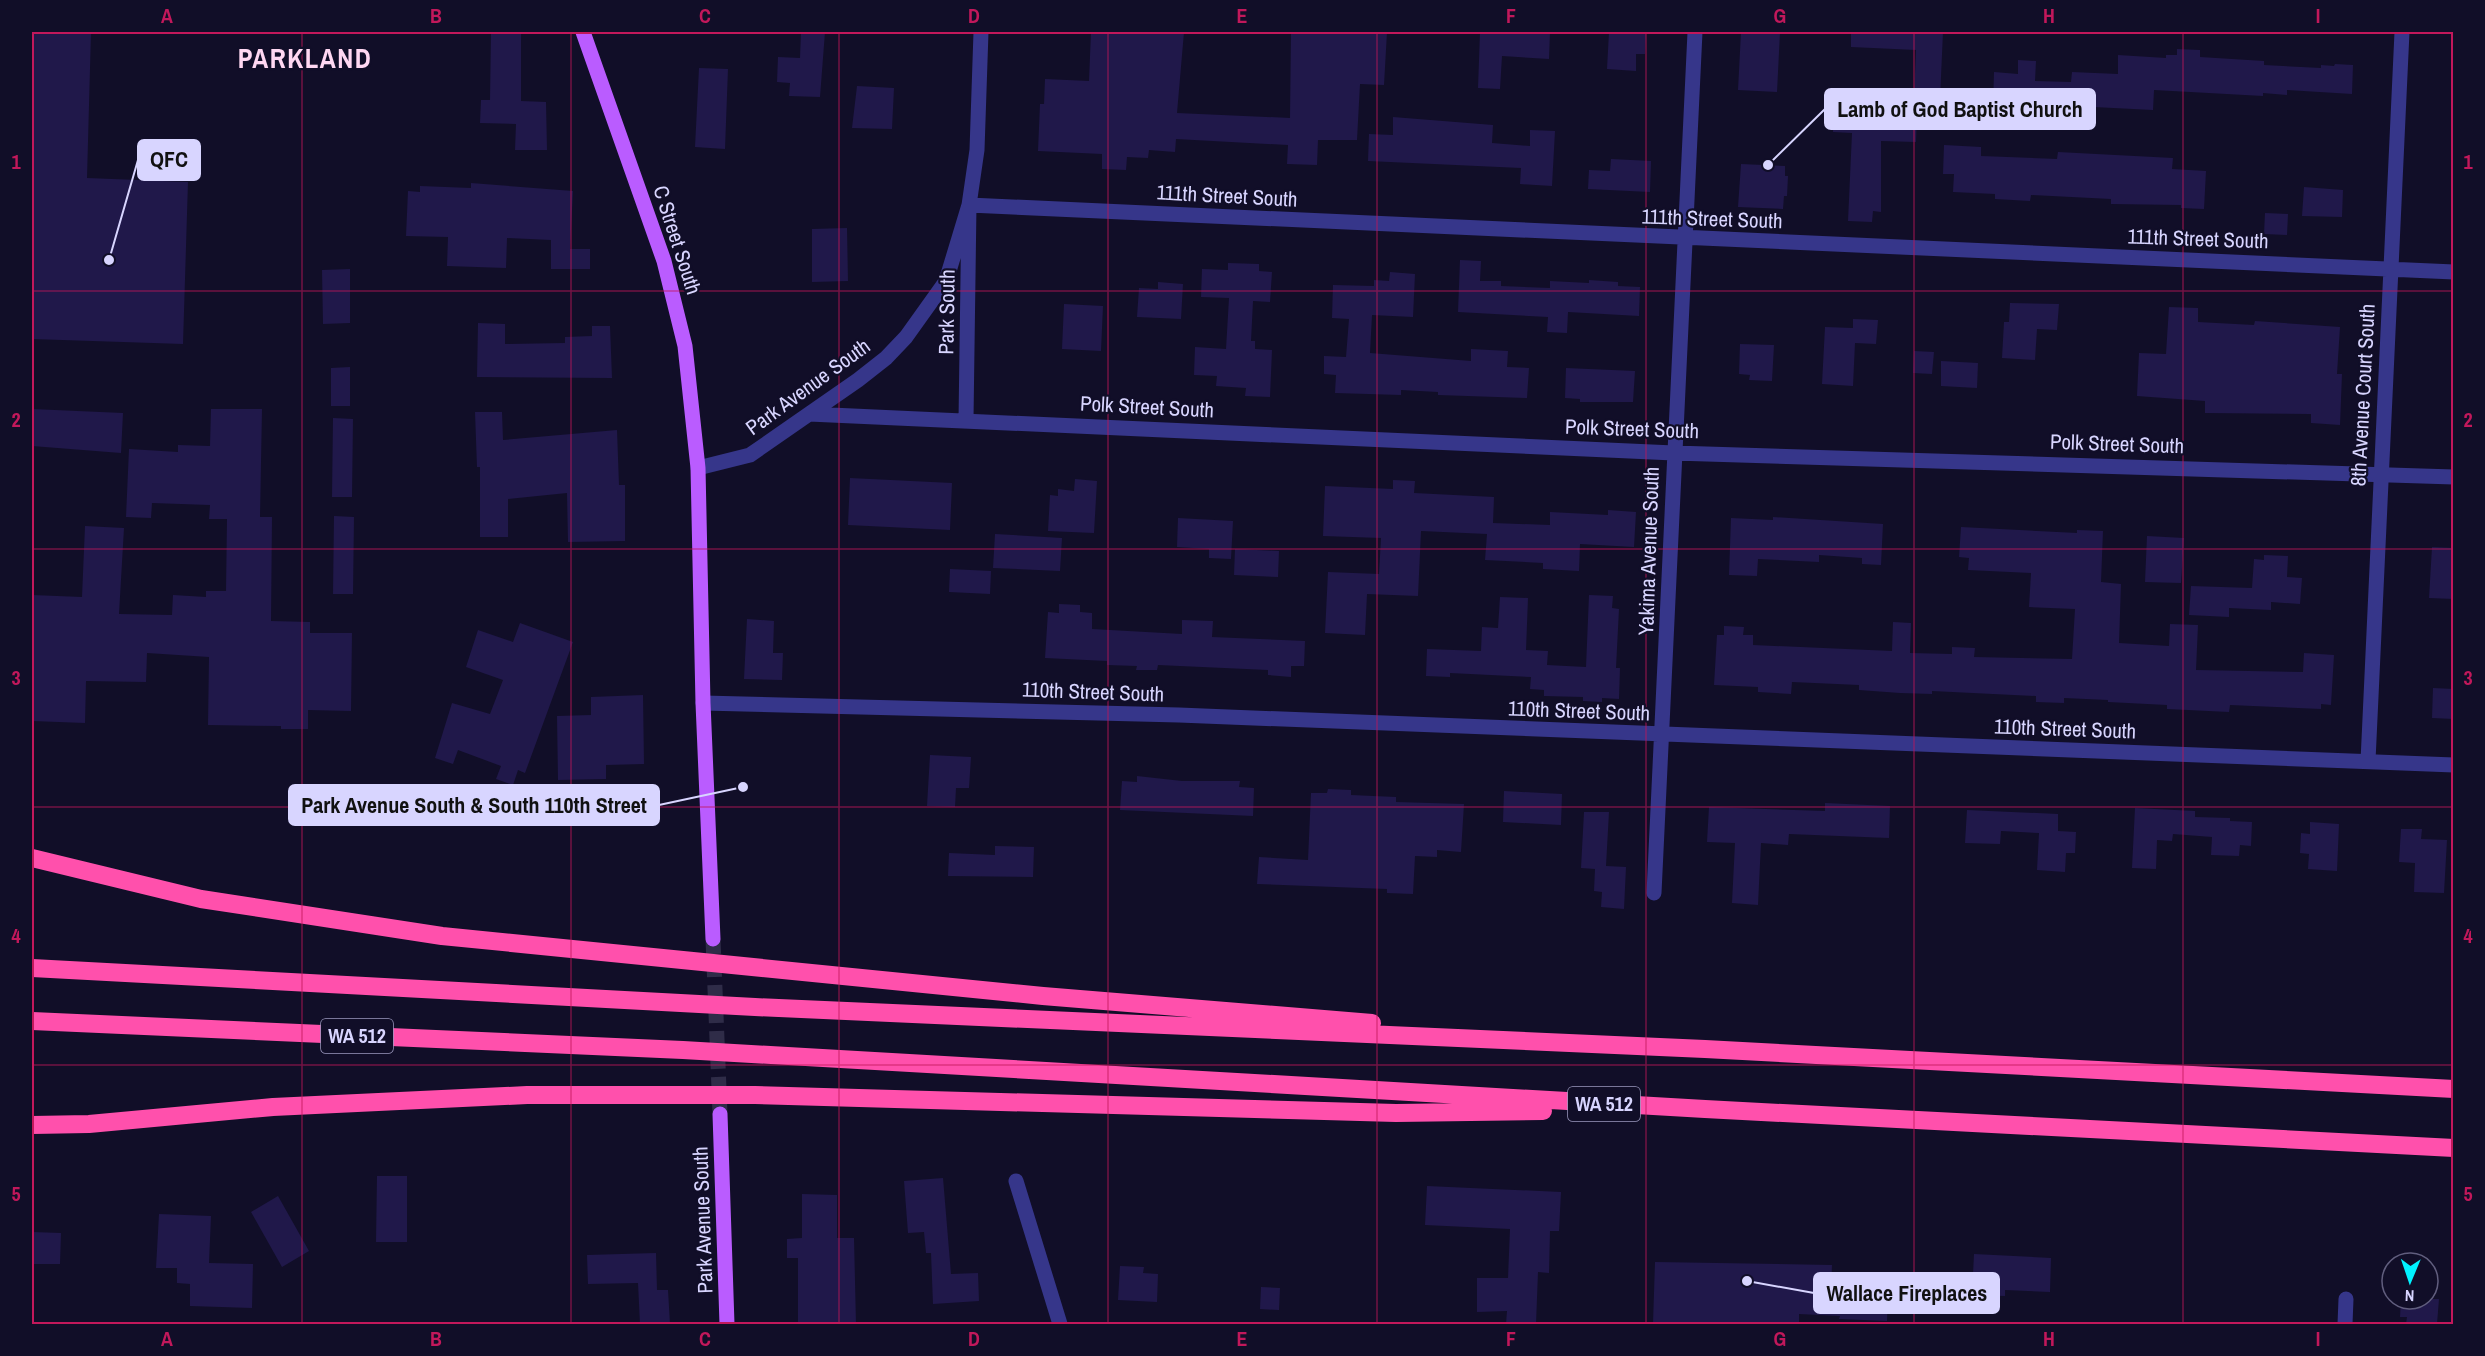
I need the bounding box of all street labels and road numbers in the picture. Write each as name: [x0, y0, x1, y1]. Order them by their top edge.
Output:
street label: 111th Street South: [1156, 177, 1298, 214]
street label: C Street South: [646, 182, 709, 298]
street label: 111th Street South: [1641, 202, 1783, 235]
street label: 111th Street South: [2127, 222, 2269, 255]
street label: Park South: [931, 269, 962, 355]
street label: 8th Avenue Court South: [2343, 303, 2382, 487]
street label: Park Avenue South: [740, 332, 876, 442]
street label: Polk Street South: [1079, 389, 1215, 424]
street label: Polk Street South: [1565, 412, 1699, 445]
street label: Polk Street South: [2050, 427, 2184, 460]
street label: Yakima Avenue South: [1631, 466, 1666, 636]
street label: 110th Street South: [1021, 675, 1165, 708]
street label: 110th Street South: [1507, 694, 1651, 727]
street label: 110th Street South: [1993, 712, 2137, 745]
road number: WA 512: [321, 1019, 393, 1053]
road number: WA 512: [1568, 1087, 1640, 1121]
street label: Park Avenue South: [685, 1146, 720, 1294]

